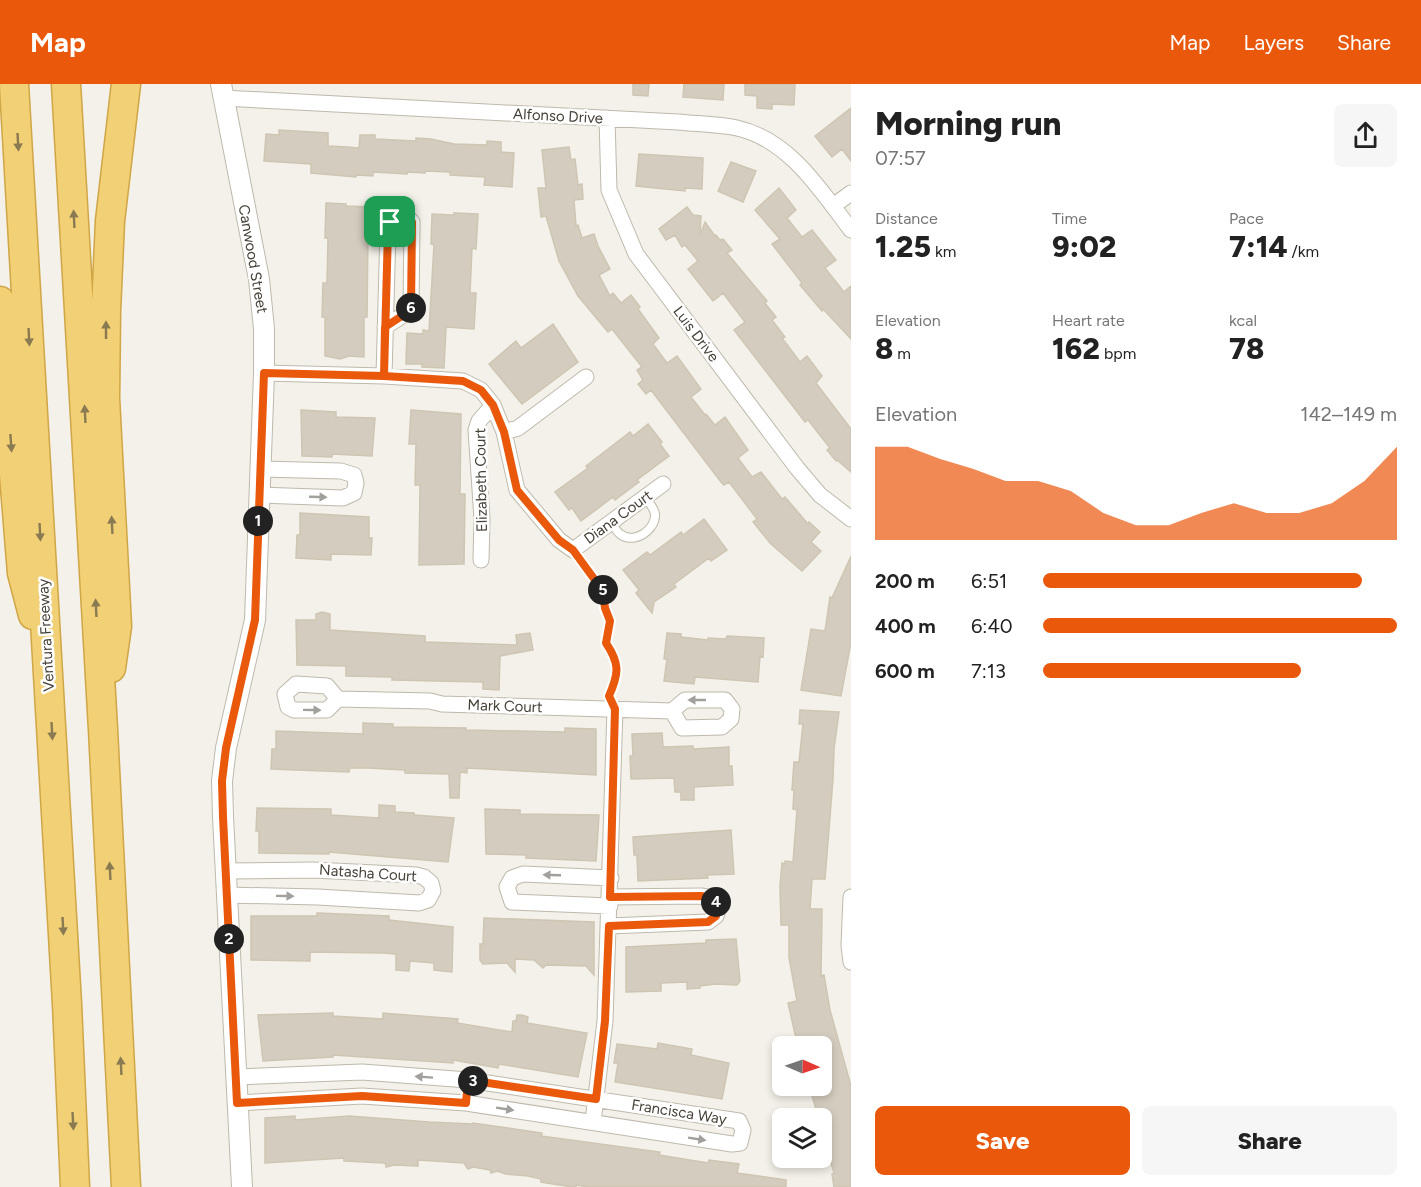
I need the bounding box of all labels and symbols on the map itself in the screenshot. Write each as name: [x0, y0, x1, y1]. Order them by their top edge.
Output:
street label: Alfonso Drive: [513, 105, 603, 127]
one-way arrow: [13, 133, 22, 152]
pin: [364, 196, 415, 247]
street label: Canwood Street: [235, 203, 271, 315]
one-way arrow: [69, 209, 78, 228]
pin: 6: [396, 293, 426, 323]
street label: Luis Drive: [669, 303, 723, 365]
one-way arrow: [101, 321, 111, 340]
one-way arrow: [24, 328, 34, 347]
one-way arrow: [80, 404, 89, 423]
street label: Elizabeth Court: [471, 428, 491, 532]
one-way arrow: [7, 434, 16, 453]
street label: Diana Court: [580, 486, 656, 548]
one-way arrow: [308, 492, 327, 501]
pin: 1: [243, 506, 273, 536]
one-way arrow: [107, 516, 117, 535]
one-way arrow: [36, 522, 45, 541]
pin: 5: [588, 575, 618, 605]
street label: Ventura Freeway: [34, 578, 58, 692]
one-way arrow: [91, 599, 100, 618]
one-way arrow: [687, 695, 706, 705]
street label: Mark Court: [467, 696, 543, 716]
one-way arrow: [302, 705, 321, 715]
one-way arrow: [47, 722, 56, 741]
one-way arrow: [106, 861, 115, 880]
street label: Natasha Court: [319, 861, 418, 885]
one-way arrow: [543, 871, 562, 880]
pin: 4: [701, 887, 731, 917]
one-way arrow: [275, 891, 294, 901]
one-way arrow: [58, 917, 67, 936]
pin: 2: [214, 924, 244, 954]
north arrow: [772, 1036, 832, 1096]
one-way arrow: [116, 1056, 125, 1075]
pin: 3: [458, 1066, 488, 1096]
one-way arrow: [415, 1072, 434, 1082]
street label: Francisca Way: [630, 1096, 728, 1128]
one-way arrow: [495, 1104, 514, 1113]
one-way arrow: [68, 1111, 77, 1130]
one-way arrow: [688, 1134, 707, 1143]

